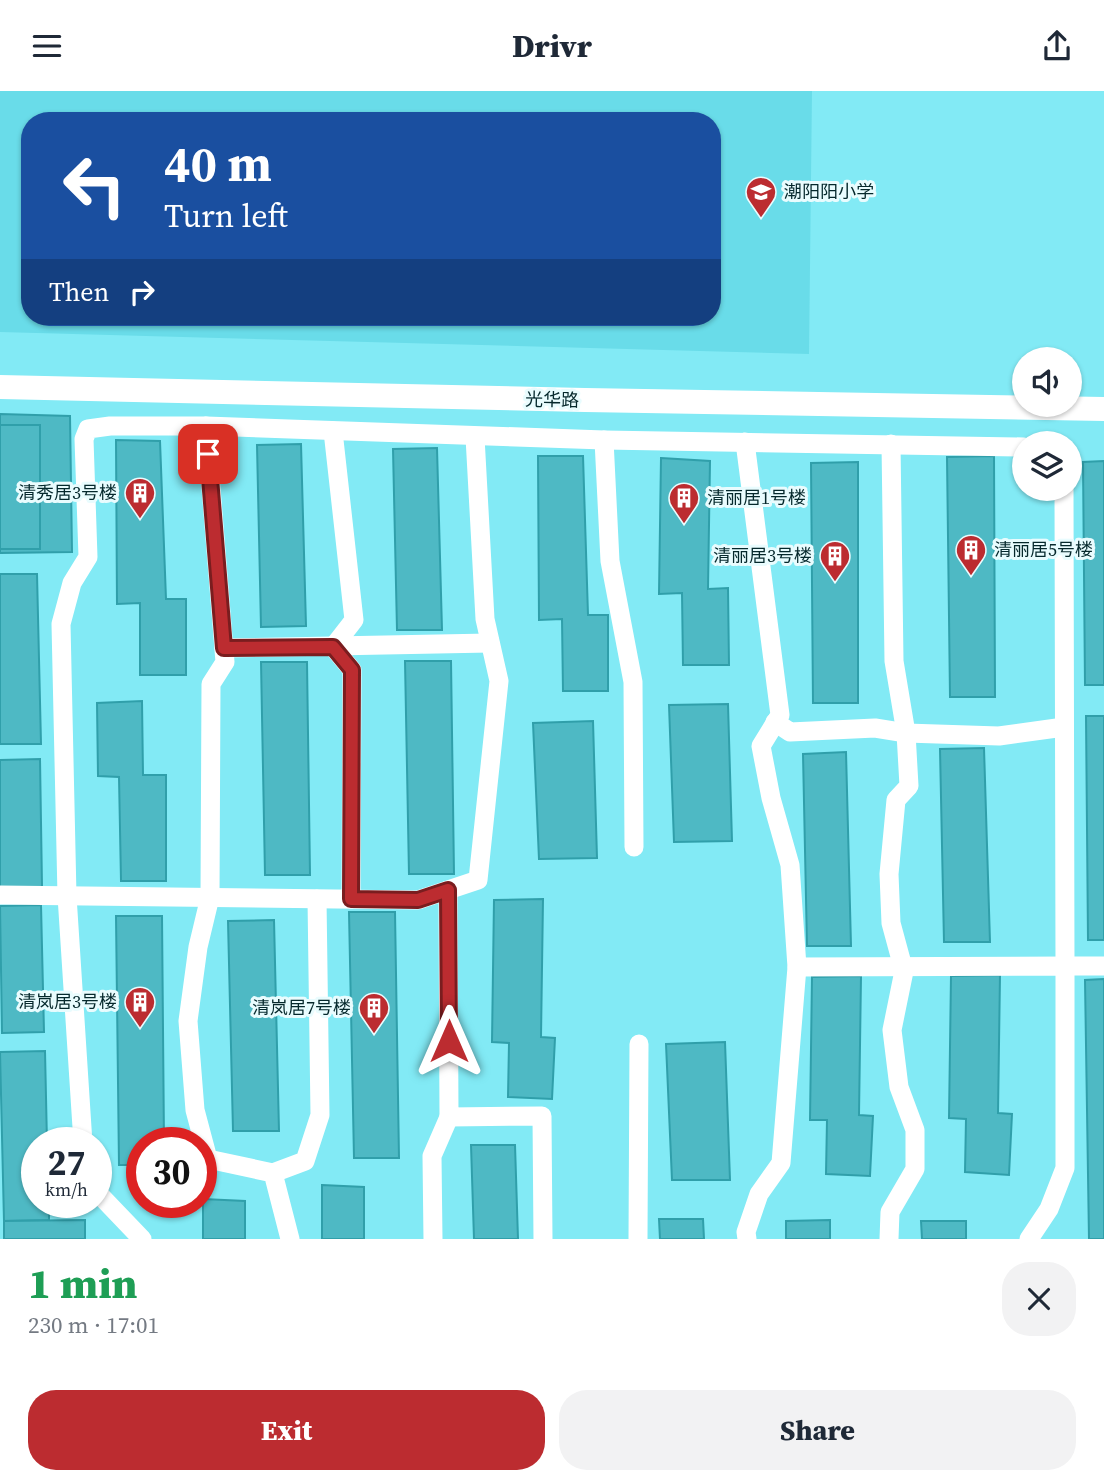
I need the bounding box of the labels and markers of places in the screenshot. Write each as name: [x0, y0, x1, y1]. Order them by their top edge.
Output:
school or university icon: 潮阳阳小学: [744, 175, 778, 219]
place label: 潮阳阳小学: [784, 179, 874, 204]
pin: [178, 424, 238, 484]
building icon: 清秀居3号楼: [123, 476, 157, 520]
place label: 清秀居3号楼: [18, 480, 117, 505]
building icon: 清丽居1号楼: [667, 481, 701, 525]
place label: 清丽居1号楼: [707, 485, 806, 510]
building icon: 清丽居5号楼: [954, 533, 988, 577]
place label: 清丽居5号楼: [994, 537, 1093, 562]
building icon: 清丽居3号楼: [818, 539, 852, 583]
place label: 清丽居3号楼: [713, 543, 812, 568]
building icon: 清岚居3号楼: [123, 985, 157, 1029]
place label: 清岚居3号楼: [18, 989, 117, 1014]
building icon: 清岚居7号楼: [357, 991, 391, 1035]
place label: 清岚居7号楼: [252, 995, 351, 1020]

